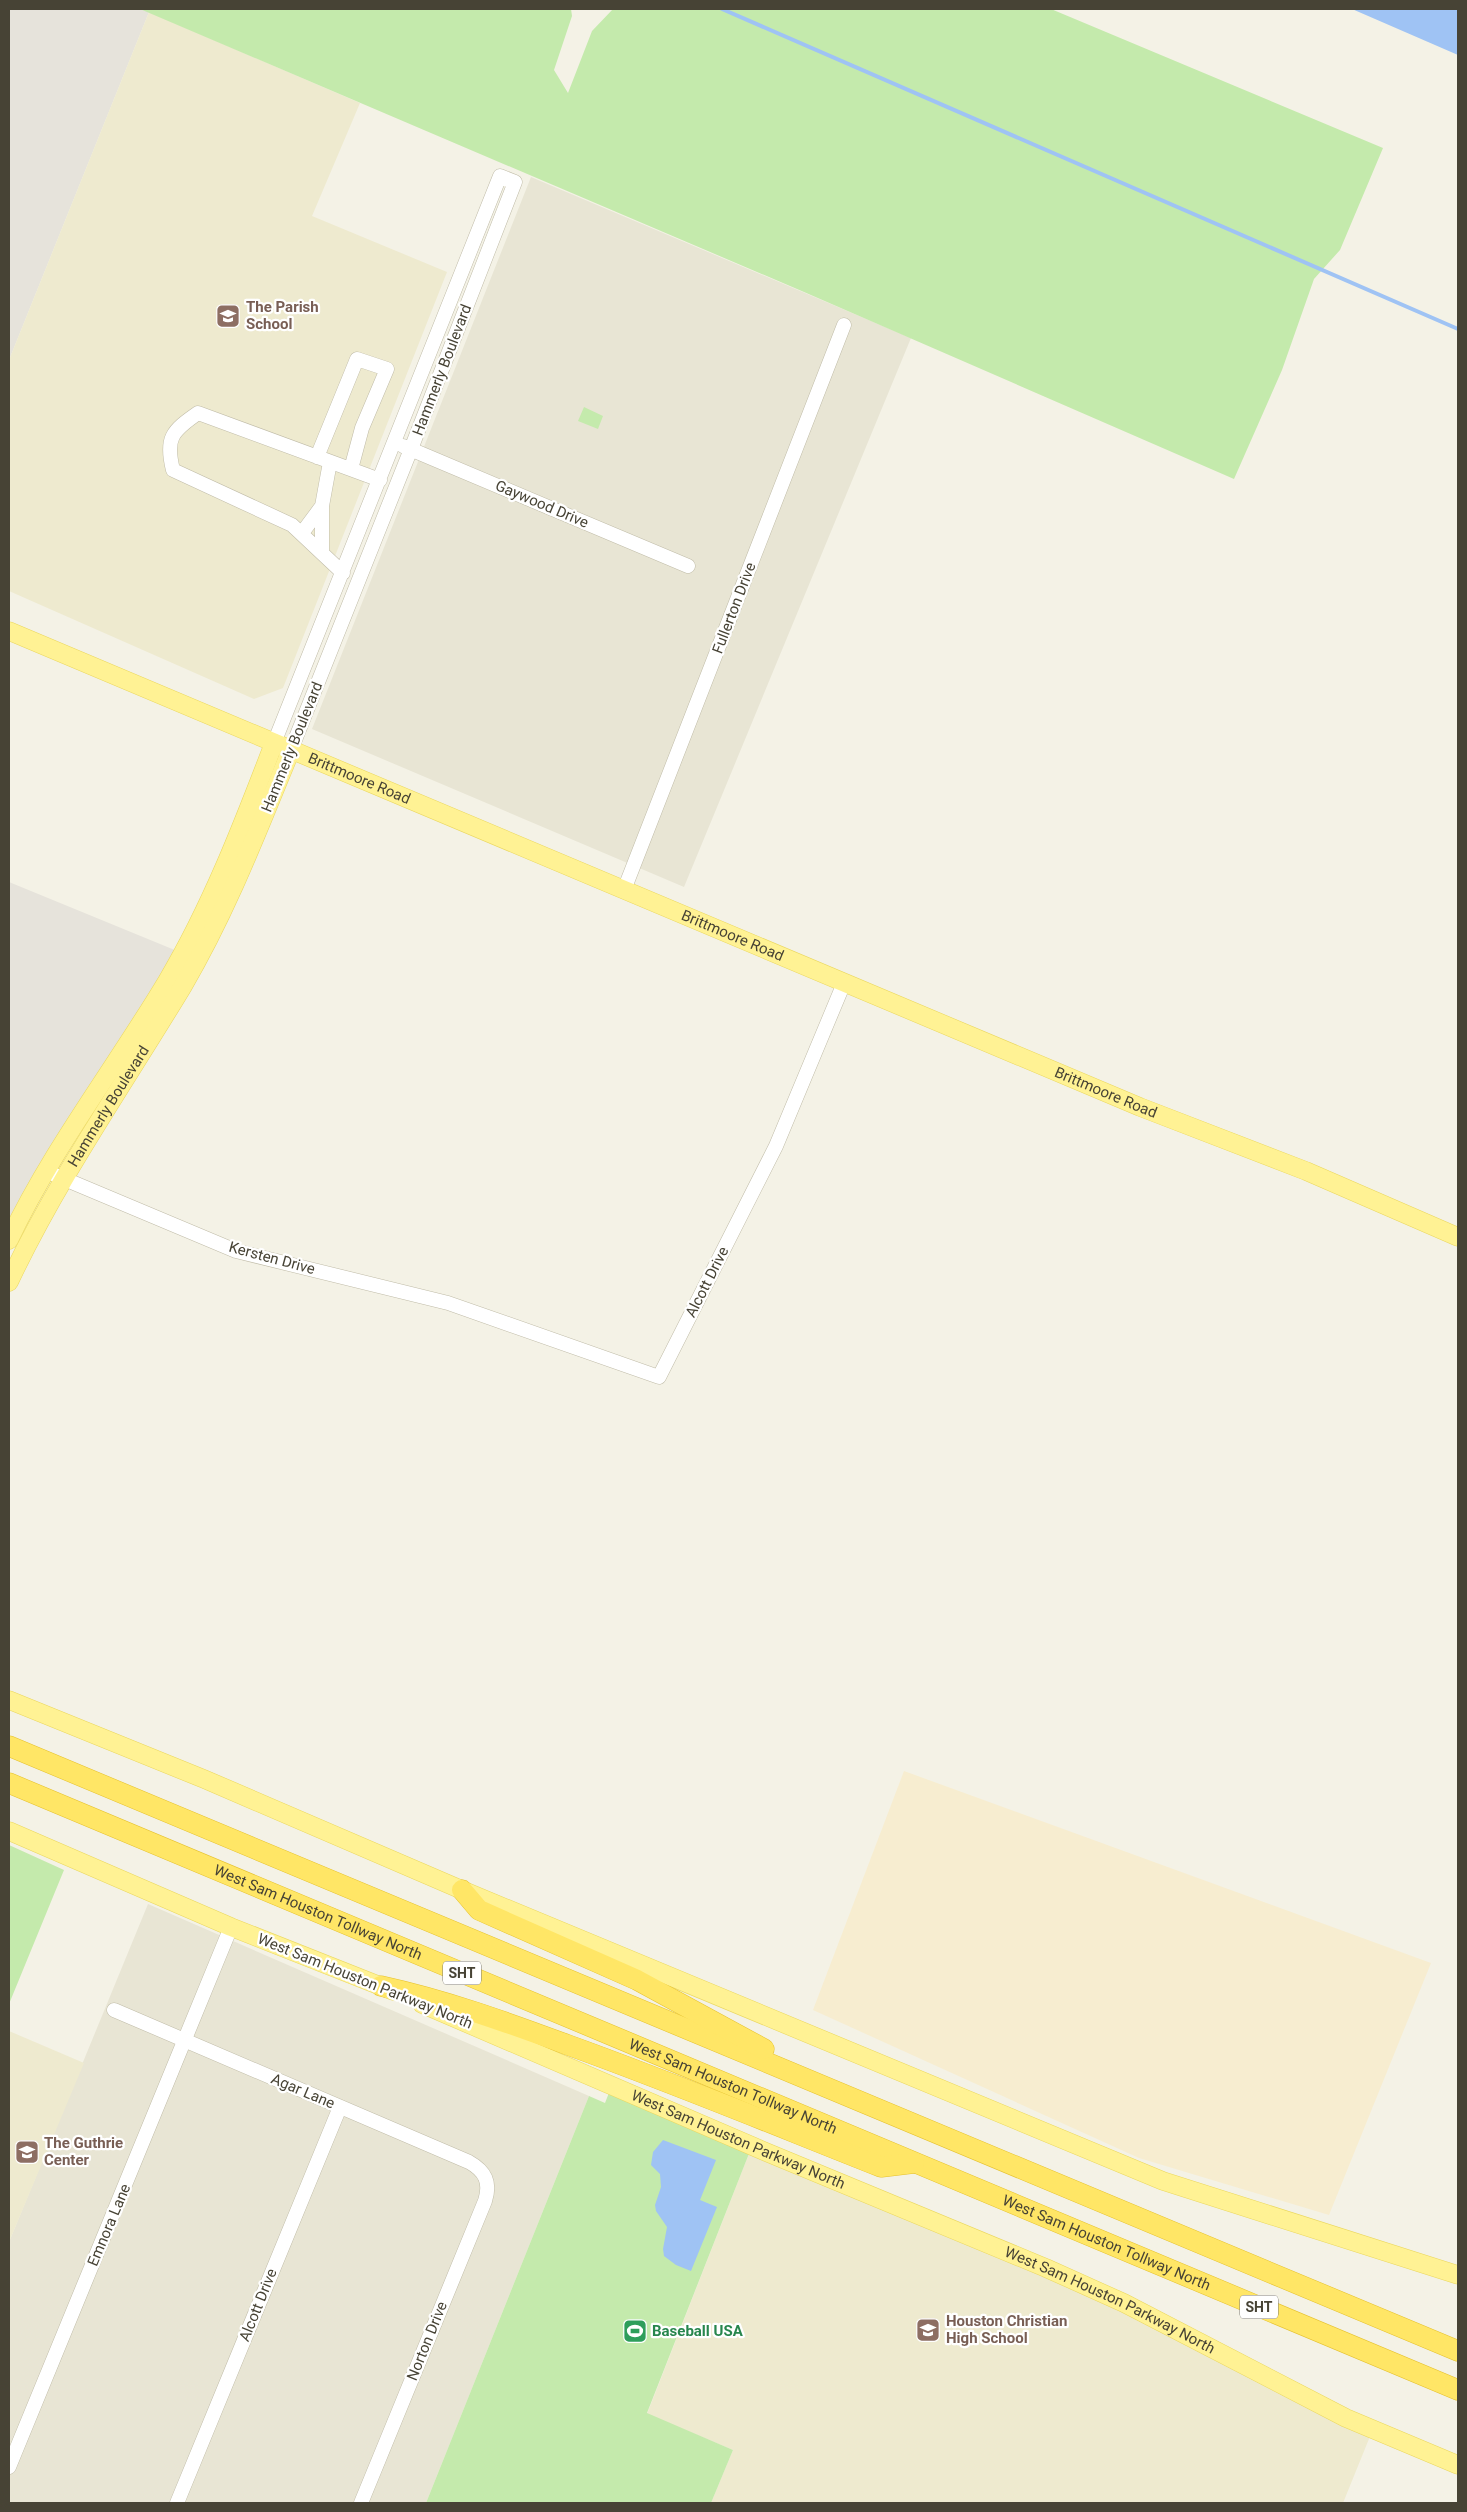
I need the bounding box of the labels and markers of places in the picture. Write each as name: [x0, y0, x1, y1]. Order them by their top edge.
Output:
place label: The Parish School: [246, 298, 319, 333]
school or university icon: The Parish School: [215, 303, 241, 329]
place label: The Guthrie Center: [44, 2134, 123, 2169]
school or university icon: The Guthrie Center: [14, 2139, 40, 2165]
place label: Houston Christian High School: [946, 2312, 1068, 2347]
school or university icon: Houston Christian High School: [915, 2317, 941, 2343]
sports icon: Baseball USA: [622, 2318, 648, 2344]
place label: Baseball USA: [652, 2322, 744, 2340]

